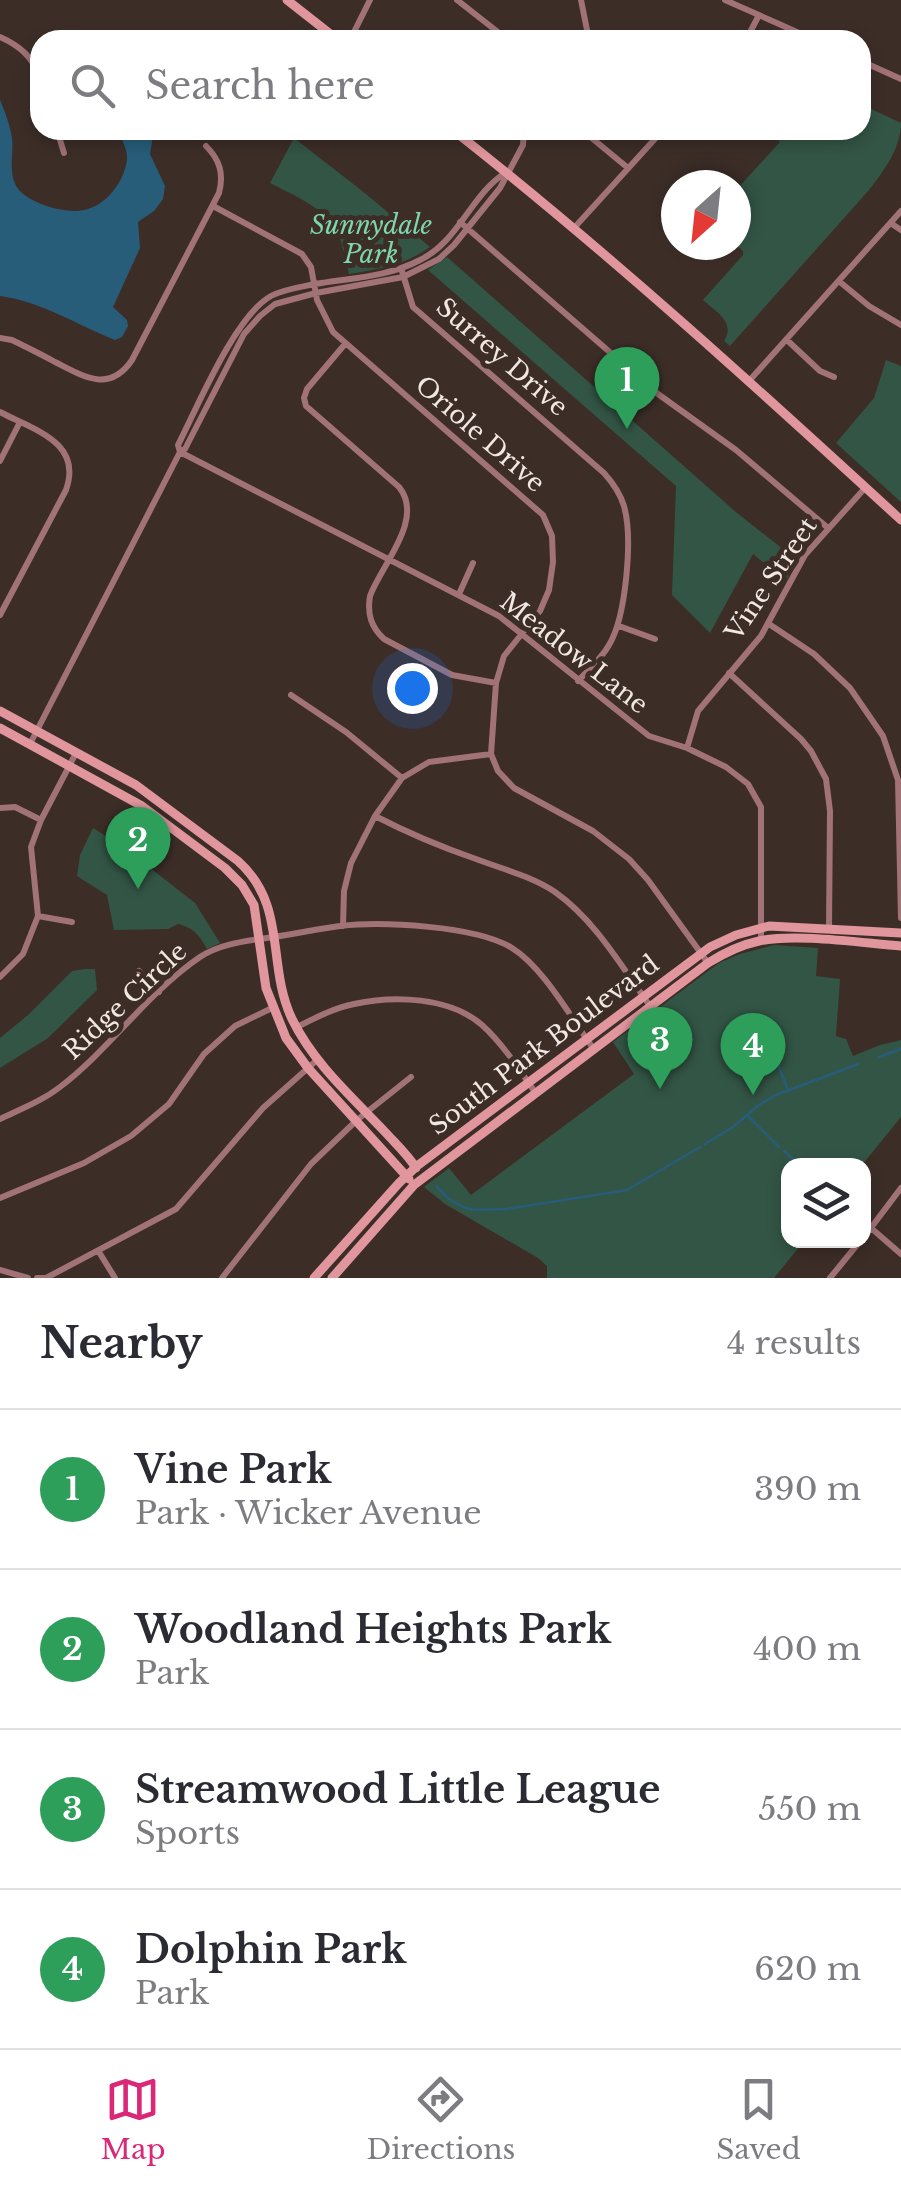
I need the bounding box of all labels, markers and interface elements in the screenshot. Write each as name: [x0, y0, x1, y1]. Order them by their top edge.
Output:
search box: [30, 30, 871, 140]
icon: search: [65, 58, 120, 113]
text: Search here: [145, 62, 375, 109]
north arrow: [661, 170, 751, 260]
park label: Sunnydale Park: [310, 210, 433, 270]
street label: Surrey Drive: [430, 291, 574, 423]
pin: 1: [594, 346, 660, 429]
street label: Oriole Drive: [409, 369, 551, 499]
street label: Vine Street: [718, 511, 824, 647]
street label: Meadow Lane: [494, 586, 654, 720]
your location: [387, 663, 438, 714]
pin: 2: [106, 806, 170, 889]
street label: Ridge Circle: [57, 936, 193, 1066]
street label: South Park Boulevard: [423, 948, 665, 1142]
pin: 3: [628, 1006, 692, 1089]
pin: 4: [720, 1012, 786, 1095]
map controls: [781, 1158, 871, 1248]
button: layers: [781, 1158, 871, 1248]
text: Nearby: [40, 1317, 203, 1369]
text: 4 results: [727, 1323, 861, 1363]
text: Vine Park: [135, 1446, 332, 1493]
text: 1: [66, 1469, 79, 1509]
text: 390 m: [754, 1469, 861, 1509]
text: Park · Wicker Avenue: [135, 1493, 482, 1533]
text: Woodland Heights Park: [135, 1606, 611, 1653]
text: 2: [62, 1629, 83, 1669]
text: 400 m: [753, 1629, 861, 1669]
text: Park: [135, 1653, 209, 1693]
text: Streamwood Little League: [135, 1766, 660, 1813]
text: 3: [62, 1789, 83, 1829]
text: 550 m: [758, 1789, 861, 1829]
text: Sports: [135, 1813, 240, 1853]
text: Dolphin Park: [135, 1926, 406, 1973]
text: 4: [62, 1949, 83, 1989]
text: 620 m: [754, 1949, 861, 1989]
text: Park: [135, 1973, 209, 2013]
tab: Map: [100, 2072, 165, 2167]
tab: Directions: [366, 2072, 515, 2167]
tab: Saved: [716, 2072, 801, 2167]

